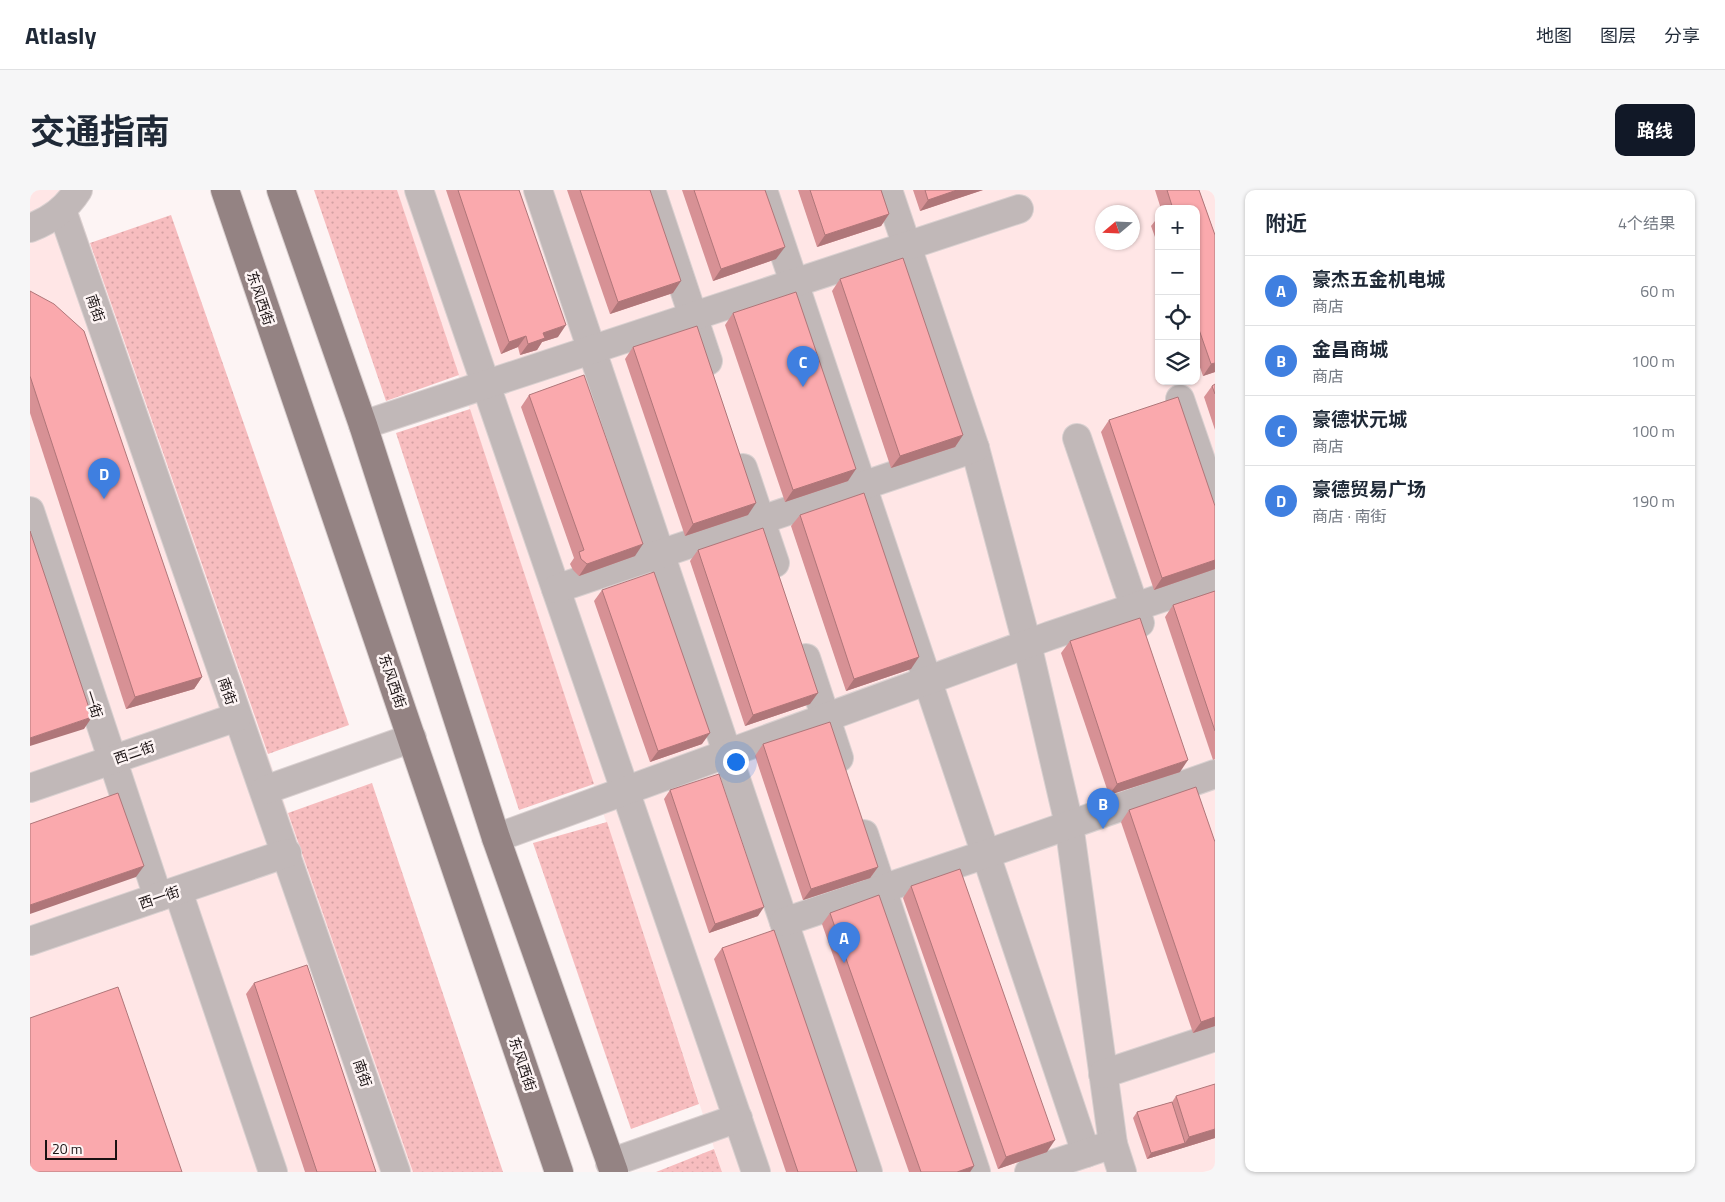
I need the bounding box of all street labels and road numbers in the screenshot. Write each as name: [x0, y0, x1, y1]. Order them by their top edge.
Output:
street label: 东风西街: [242, 268, 280, 328]
street label: 南街: [82, 291, 110, 325]
street label: 东风西街: [374, 651, 412, 711]
street label: 南街: [214, 674, 242, 708]
street label: 一街: [80, 687, 108, 721]
street label: 西二街: [111, 735, 157, 769]
street label: 西一街: [136, 880, 182, 914]
street label: 东风西街: [504, 1034, 542, 1094]
street label: 南街: [349, 1056, 377, 1090]

